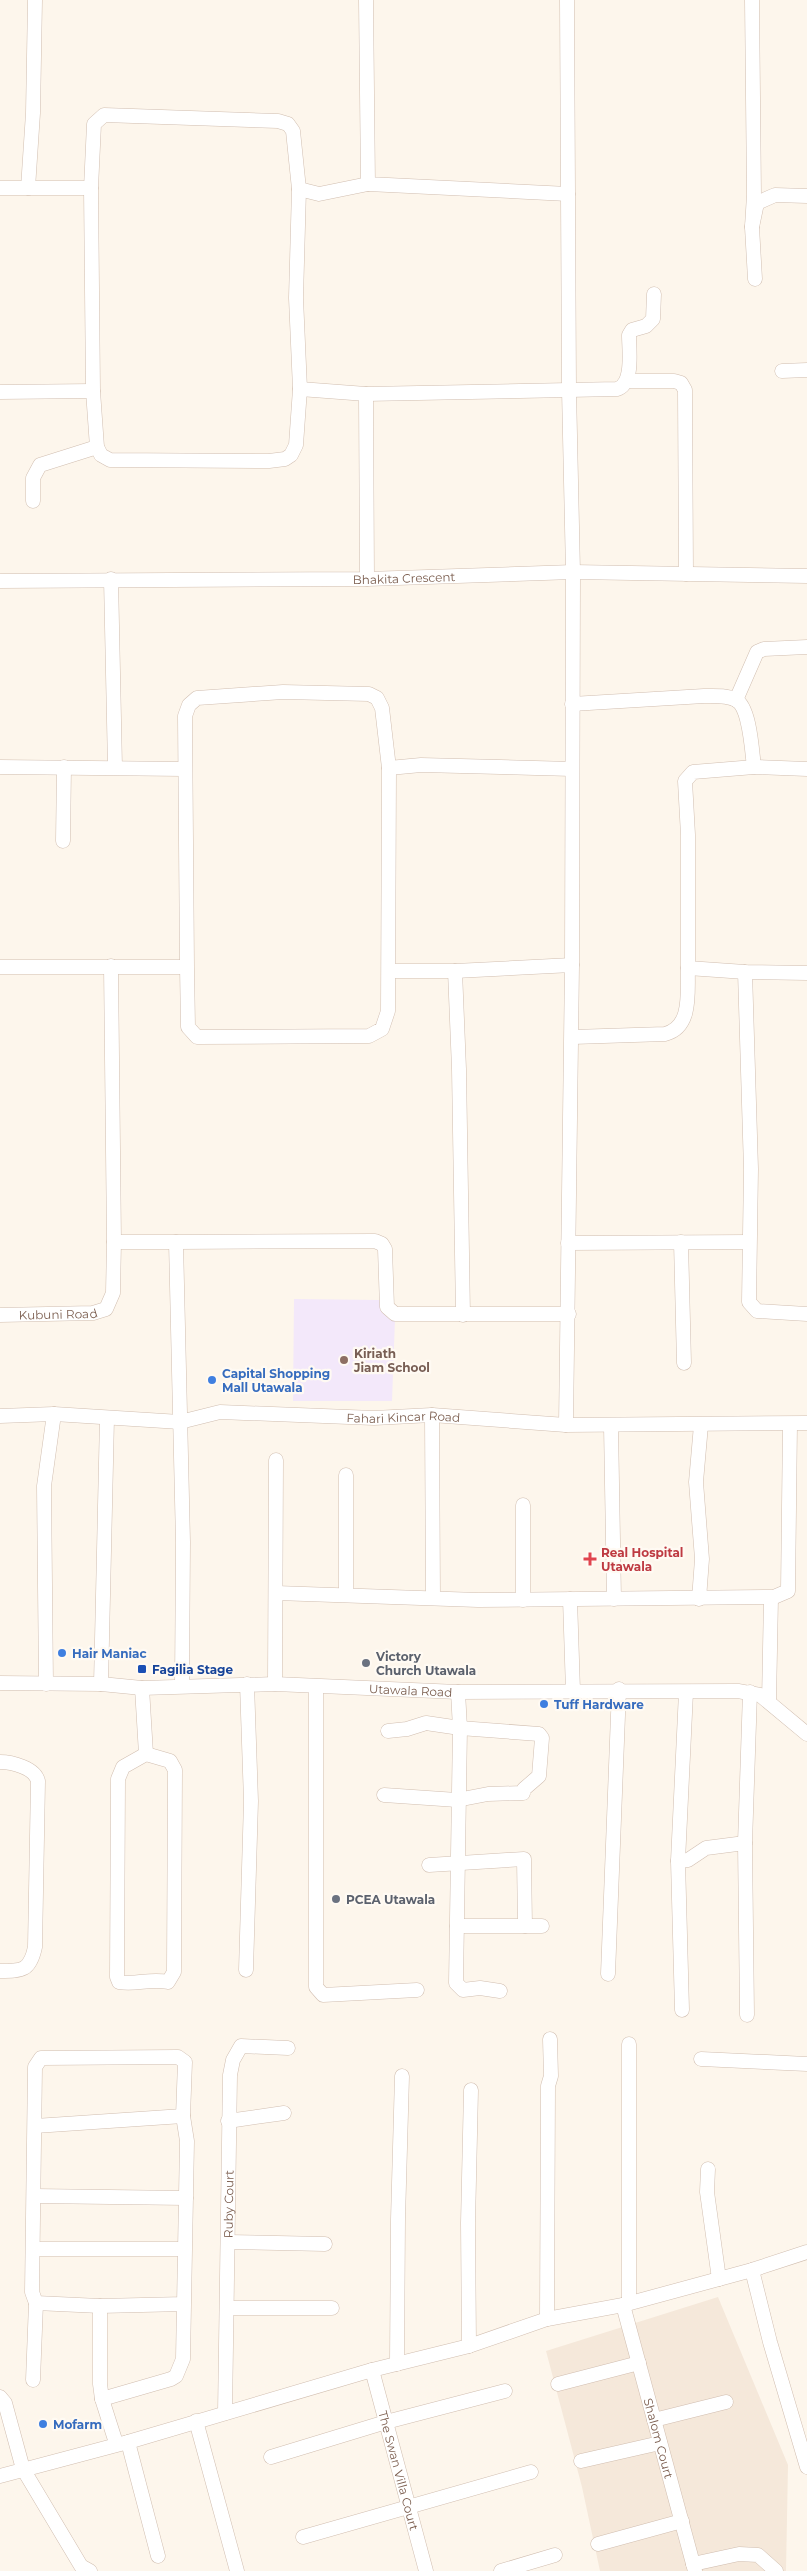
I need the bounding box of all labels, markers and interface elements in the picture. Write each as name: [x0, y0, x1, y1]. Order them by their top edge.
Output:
street label: Bhakita Crescent: [353, 569, 456, 587]
street label: Kubuni Road: [19, 1305, 99, 1322]
place label: Kiriath Jiam School: [353, 1346, 430, 1375]
marker: Kiriath Jiam School: [338, 1354, 350, 1366]
place label: Capital Shopping Mall Utawala: [222, 1366, 330, 1395]
marker: Capital Shopping Mall Utawala: [206, 1374, 218, 1386]
street label: Fahari Kincar Road: [346, 1407, 461, 1426]
place label: Real Hospital Utawala: [601, 1545, 683, 1574]
marker: Real Hospital Utawala: [583, 1552, 597, 1566]
place label: Hair Maniac: [72, 1646, 147, 1661]
marker: Hair Maniac: [56, 1647, 68, 1659]
place label: Victory Church Utawala: [375, 1649, 476, 1678]
marker: Victory Church Utawala: [360, 1657, 372, 1669]
place label: Fagilia Stage: [152, 1662, 233, 1677]
marker: Fagilia Stage: [136, 1663, 148, 1675]
street label: Utawala Road: [369, 1681, 453, 1699]
place label: Tuff Hardware: [554, 1697, 644, 1712]
marker: Tuff Hardware: [538, 1698, 550, 1710]
place label: PCEA Utawala: [346, 1892, 435, 1907]
marker: PCEA Utawala: [330, 1893, 342, 1905]
street label: Ruby Court: [220, 2170, 236, 2238]
street label: Shalom Court: [641, 2396, 677, 2480]
street label: The Swan Villa Court: [376, 2409, 422, 2532]
place label: Mofarm: [53, 2417, 102, 2432]
marker: Mofarm: [37, 2418, 49, 2430]

